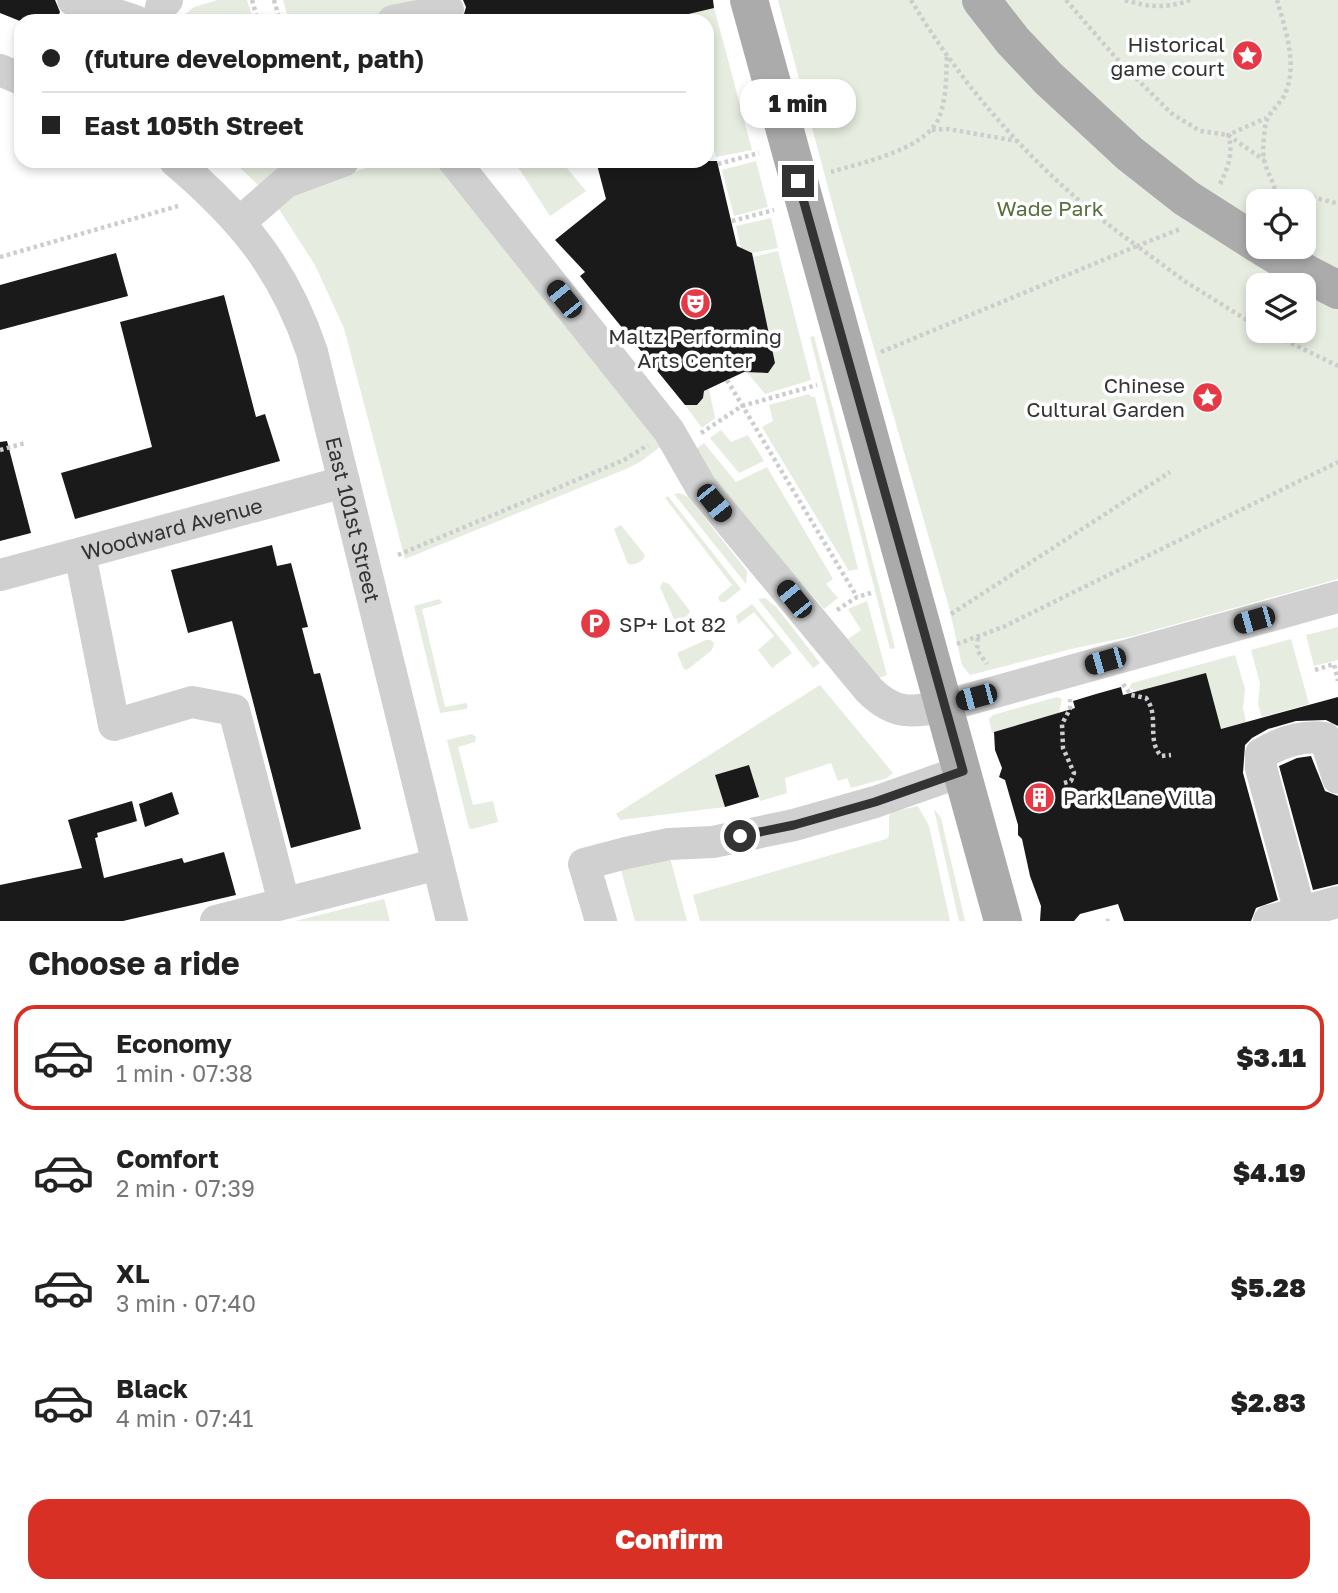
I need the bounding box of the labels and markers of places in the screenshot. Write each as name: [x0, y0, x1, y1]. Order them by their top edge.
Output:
place label: Historical game court: [1110, 31, 1225, 81]
place icon: Historical game court: [1231, 39, 1265, 73]
theatre icon: Maltz Performing Arts Center: [678, 287, 712, 321]
place label: Maltz Performing Arts Center: [608, 323, 782, 373]
place label: Chinese Cultural Garden: [1026, 372, 1185, 422]
place icon: Chinese Cultural Garden: [1191, 380, 1225, 414]
parking icon: SP+ Lot 82: [579, 607, 613, 641]
place label: SP+ Lot 82: [619, 611, 726, 637]
building icon: Park Lane Villa: [1023, 780, 1057, 814]
place label: Park Lane Villa: [1063, 784, 1213, 810]

